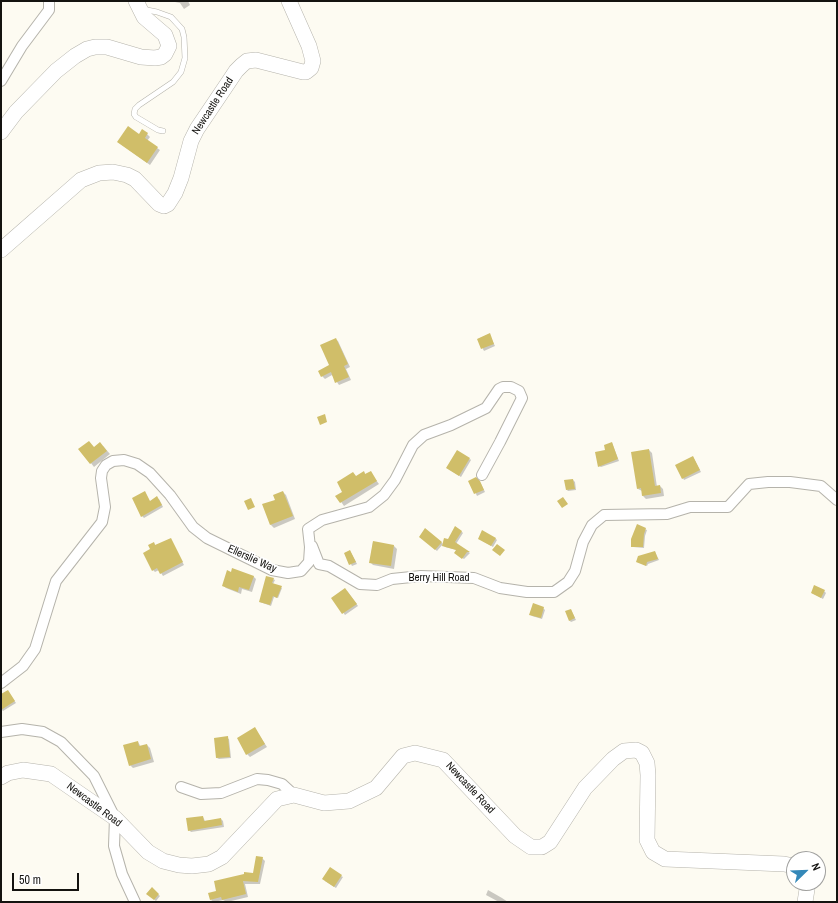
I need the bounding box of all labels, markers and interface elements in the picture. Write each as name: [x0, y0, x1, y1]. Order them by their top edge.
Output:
street label: Newcastle Road: [190, 75, 236, 137]
street label: Ellerslie Way: [225, 542, 279, 576]
street label: Berry Hill Road: [408, 571, 470, 585]
street label: Newcastle Road: [443, 759, 497, 817]
street label: Newcastle Road: [64, 780, 124, 830]
north arrow: [786, 851, 826, 891]
text: N: [808, 861, 824, 872]
scale bar: [14, 865, 81, 891]
text: 50 m: [19, 872, 41, 888]

